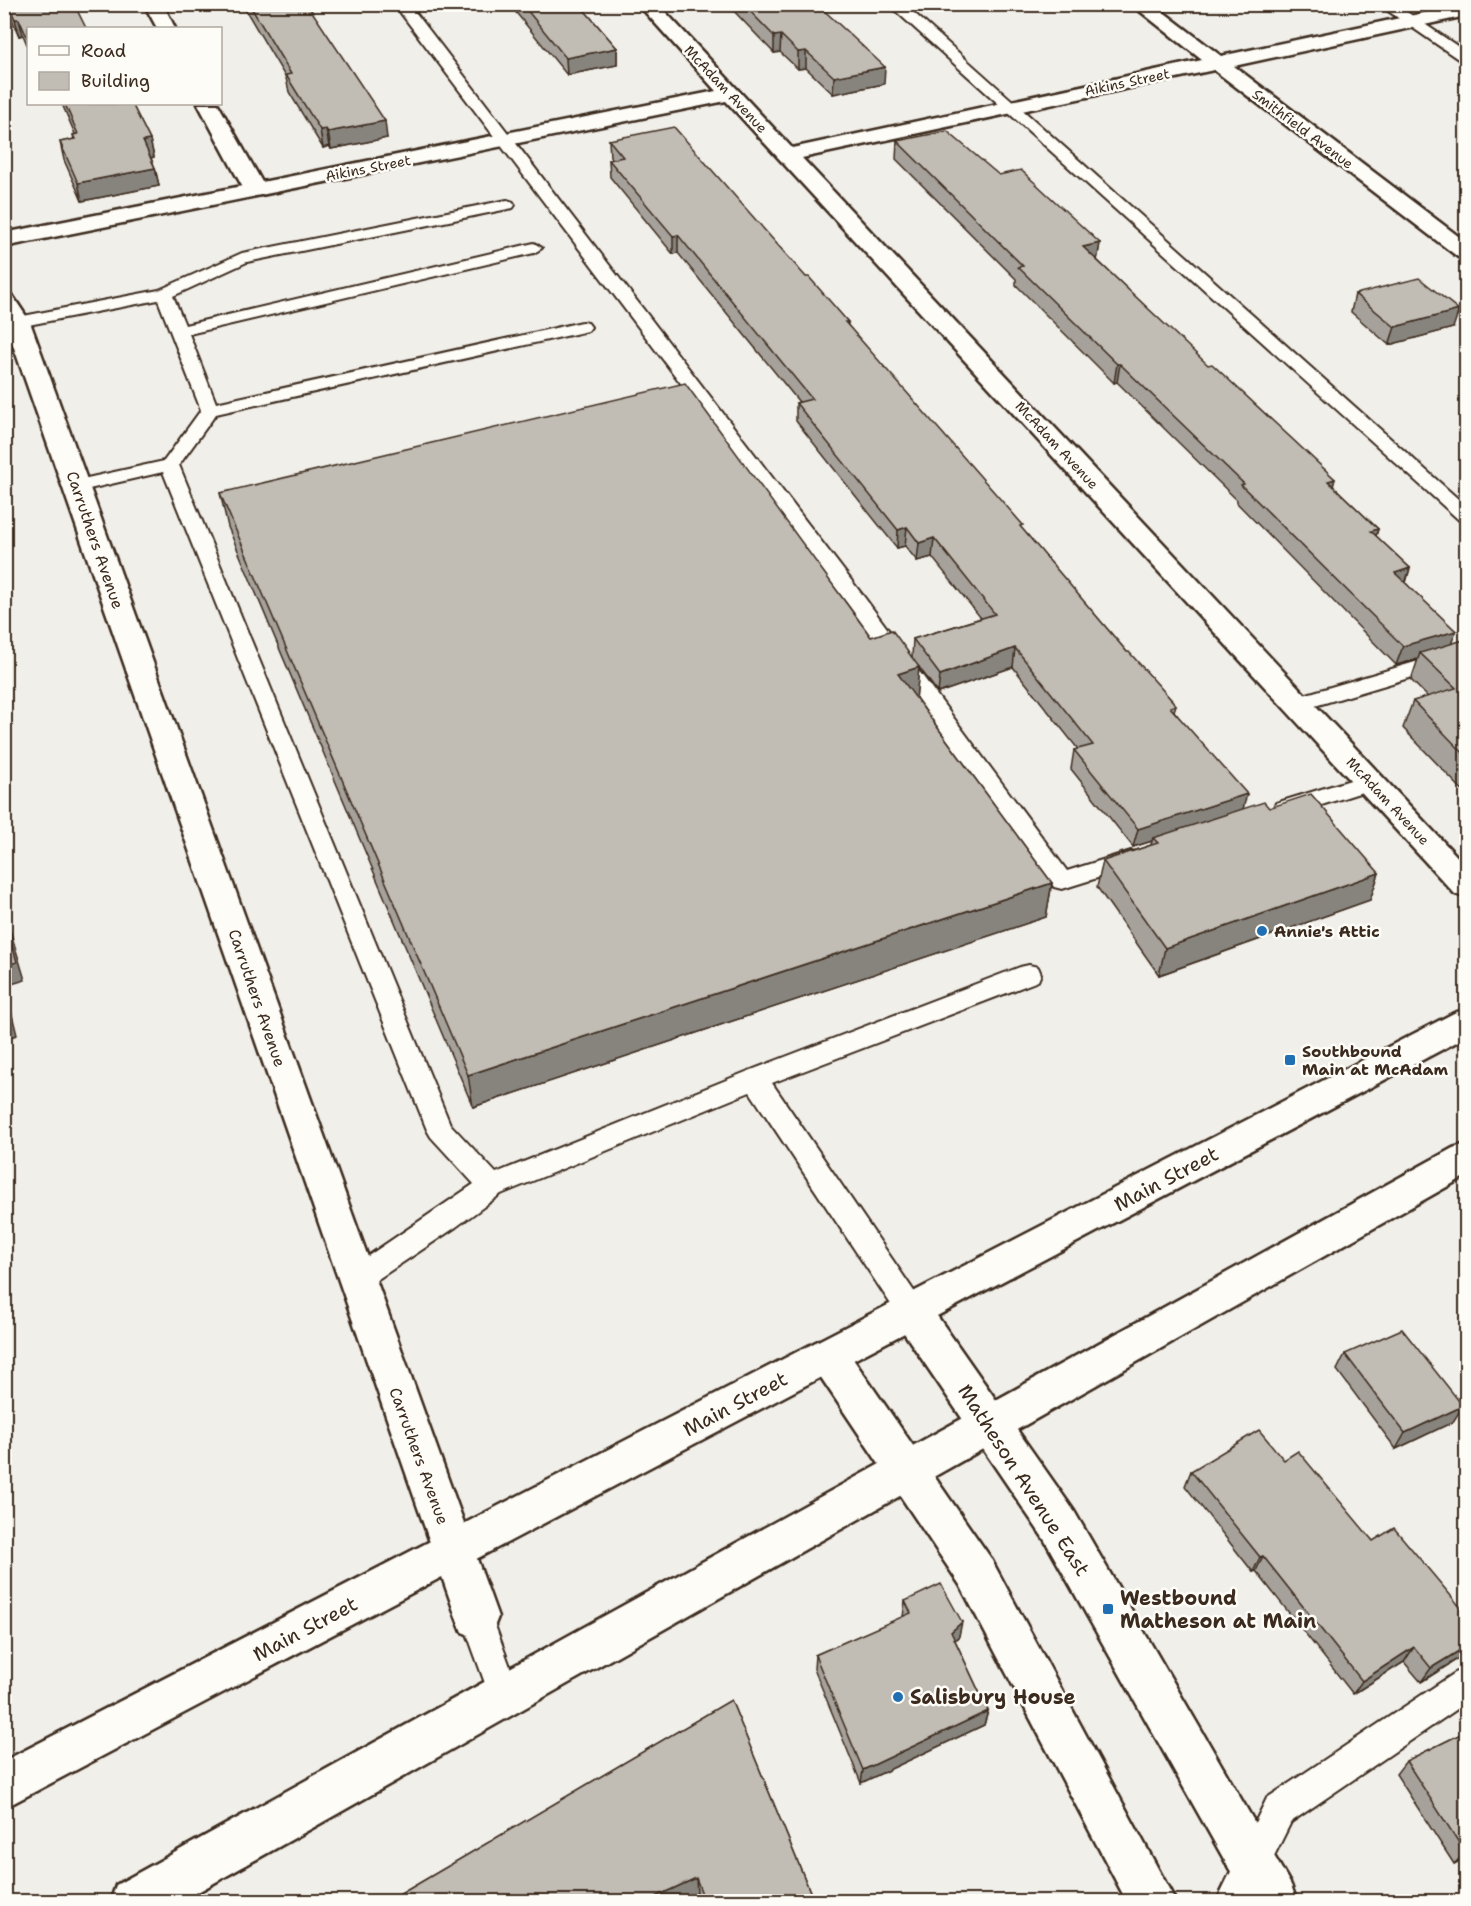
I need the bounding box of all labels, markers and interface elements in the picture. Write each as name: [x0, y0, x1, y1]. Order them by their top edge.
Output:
legend: [27, 27, 222, 105]
text: Road: [81, 39, 126, 63]
street label: McAdam Avenue: [681, 41, 772, 137]
street label: Aikins Street: [1083, 64, 1171, 100]
text: Building: [81, 69, 150, 93]
street label: Smithfield Avenue: [1249, 85, 1357, 173]
street label: Aikins Street: [324, 151, 412, 185]
street label: McAdam Avenue: [1012, 397, 1103, 493]
street label: Carruthers Avenue: [62, 468, 128, 612]
street label: McAdam Avenue: [1343, 753, 1434, 849]
place label: Annie's Attic: [1274, 921, 1380, 942]
marker: Annie's Attic: [1255, 924, 1269, 938]
street label: Carruthers Avenue: [224, 926, 290, 1070]
place label: Southbound Main at McAdam: [1302, 1041, 1449, 1080]
marker: Southbound Main at McAdam: [1283, 1053, 1297, 1067]
street label: Main Street: [1109, 1141, 1223, 1217]
street label: Main Street: [678, 1366, 792, 1442]
street label: Matheson Avenue East: [952, 1379, 1096, 1581]
street label: Carruthers Avenue: [384, 1384, 454, 1528]
place label: Westbound Matheson at Main: [1120, 1585, 1316, 1634]
street label: Main Street: [248, 1591, 362, 1667]
marker: Westbound Matheson at Main: [1101, 1602, 1115, 1616]
place label: Salisbury House: [910, 1684, 1076, 1710]
marker: Salisbury House: [891, 1690, 905, 1704]

